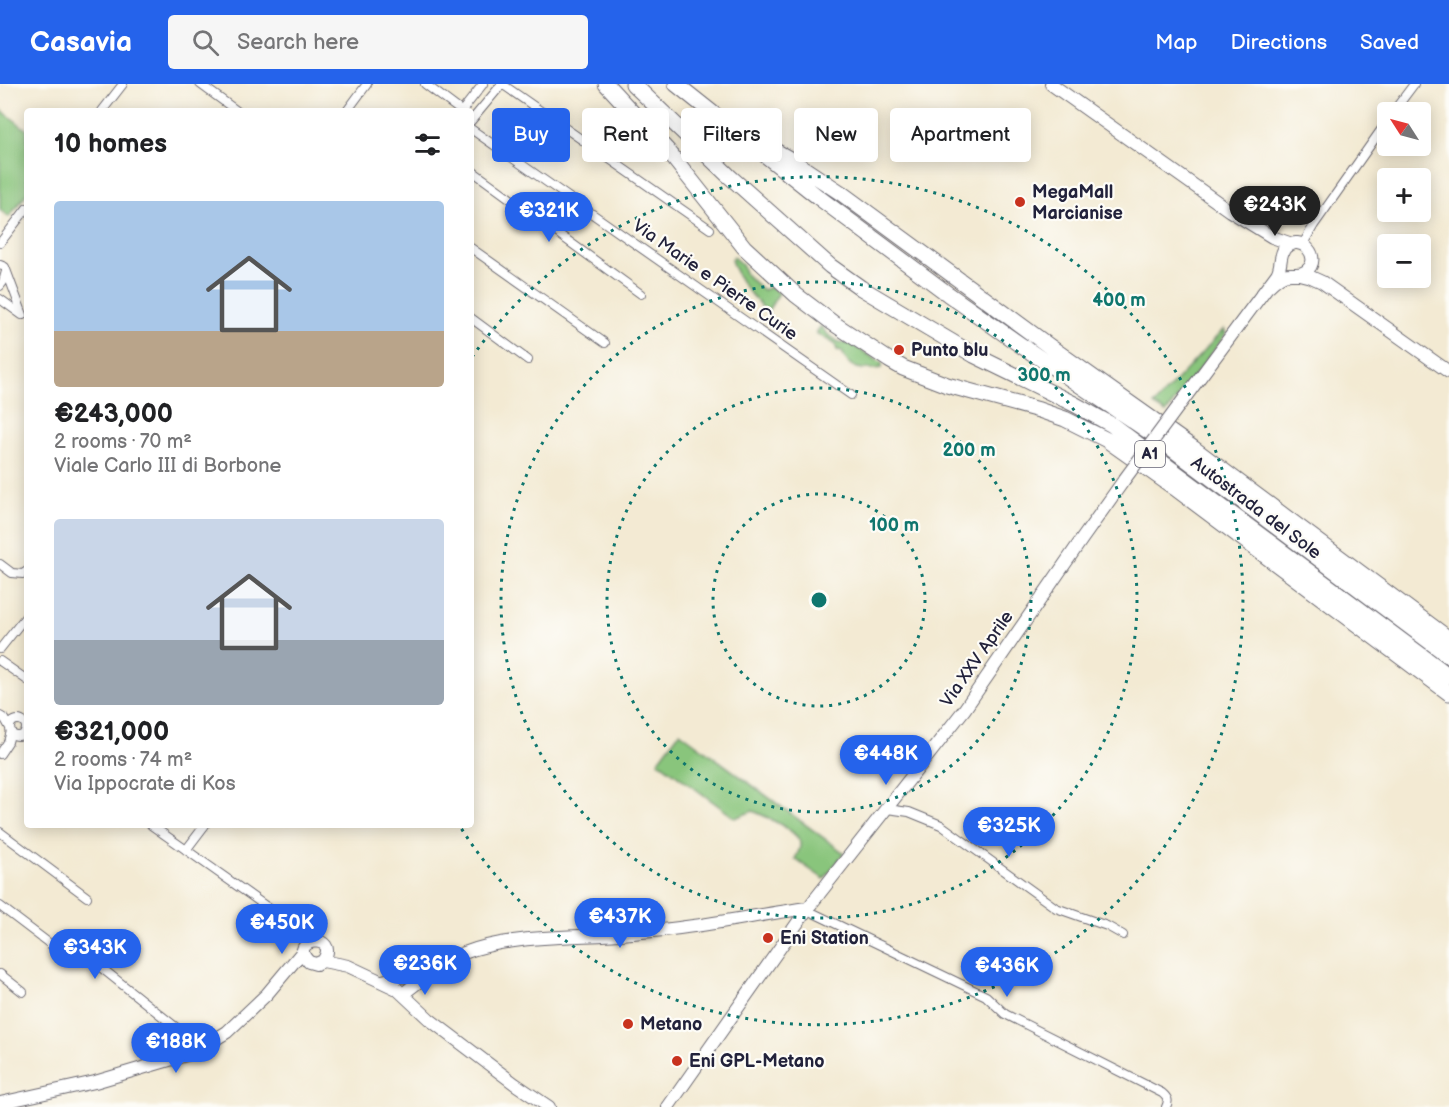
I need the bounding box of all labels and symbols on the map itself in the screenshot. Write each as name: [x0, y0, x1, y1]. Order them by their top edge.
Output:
north arrow: [1377, 102, 1431, 156]
place label: MegaMall Marcianise: [1032, 182, 1123, 224]
pin: €243K: [1233, 186, 1317, 237]
pin: €321K: [507, 192, 591, 243]
marker: MegaMall Marcianise: [1013, 195, 1027, 209]
street label: Via Marie e Pierre Curie: [629, 215, 802, 345]
text: 400 m: [1092, 290, 1146, 311]
place label: Punto blu: [911, 340, 988, 361]
marker: Punto blu: [892, 343, 906, 357]
text: 300 m: [1017, 365, 1071, 386]
text: 200 m: [942, 440, 996, 461]
road number: A1: [1135, 441, 1165, 467]
street label: Autostrada del Sole: [1187, 452, 1325, 564]
text: 100 m: [869, 515, 919, 536]
centre of rings: [809, 590, 829, 610]
street label: Via XXV Aprile: [936, 607, 1018, 711]
pin: €448K: [844, 735, 928, 786]
pin: €325K: [967, 807, 1051, 858]
pin: €437K: [578, 898, 662, 949]
pin: €450K: [240, 904, 324, 955]
place label: Eni Station: [780, 928, 869, 949]
pin: €343K: [53, 929, 137, 980]
marker: Eni Station: [761, 931, 775, 945]
pin: €236K: [383, 945, 467, 996]
pin: €436K: [965, 947, 1049, 998]
place label: Metano: [640, 1014, 702, 1035]
marker: Metano: [621, 1017, 635, 1031]
pin: €188K: [134, 1023, 218, 1074]
place label: Eni GPL-Metano: [689, 1051, 825, 1072]
marker: Eni GPL-Metano: [670, 1054, 684, 1068]

